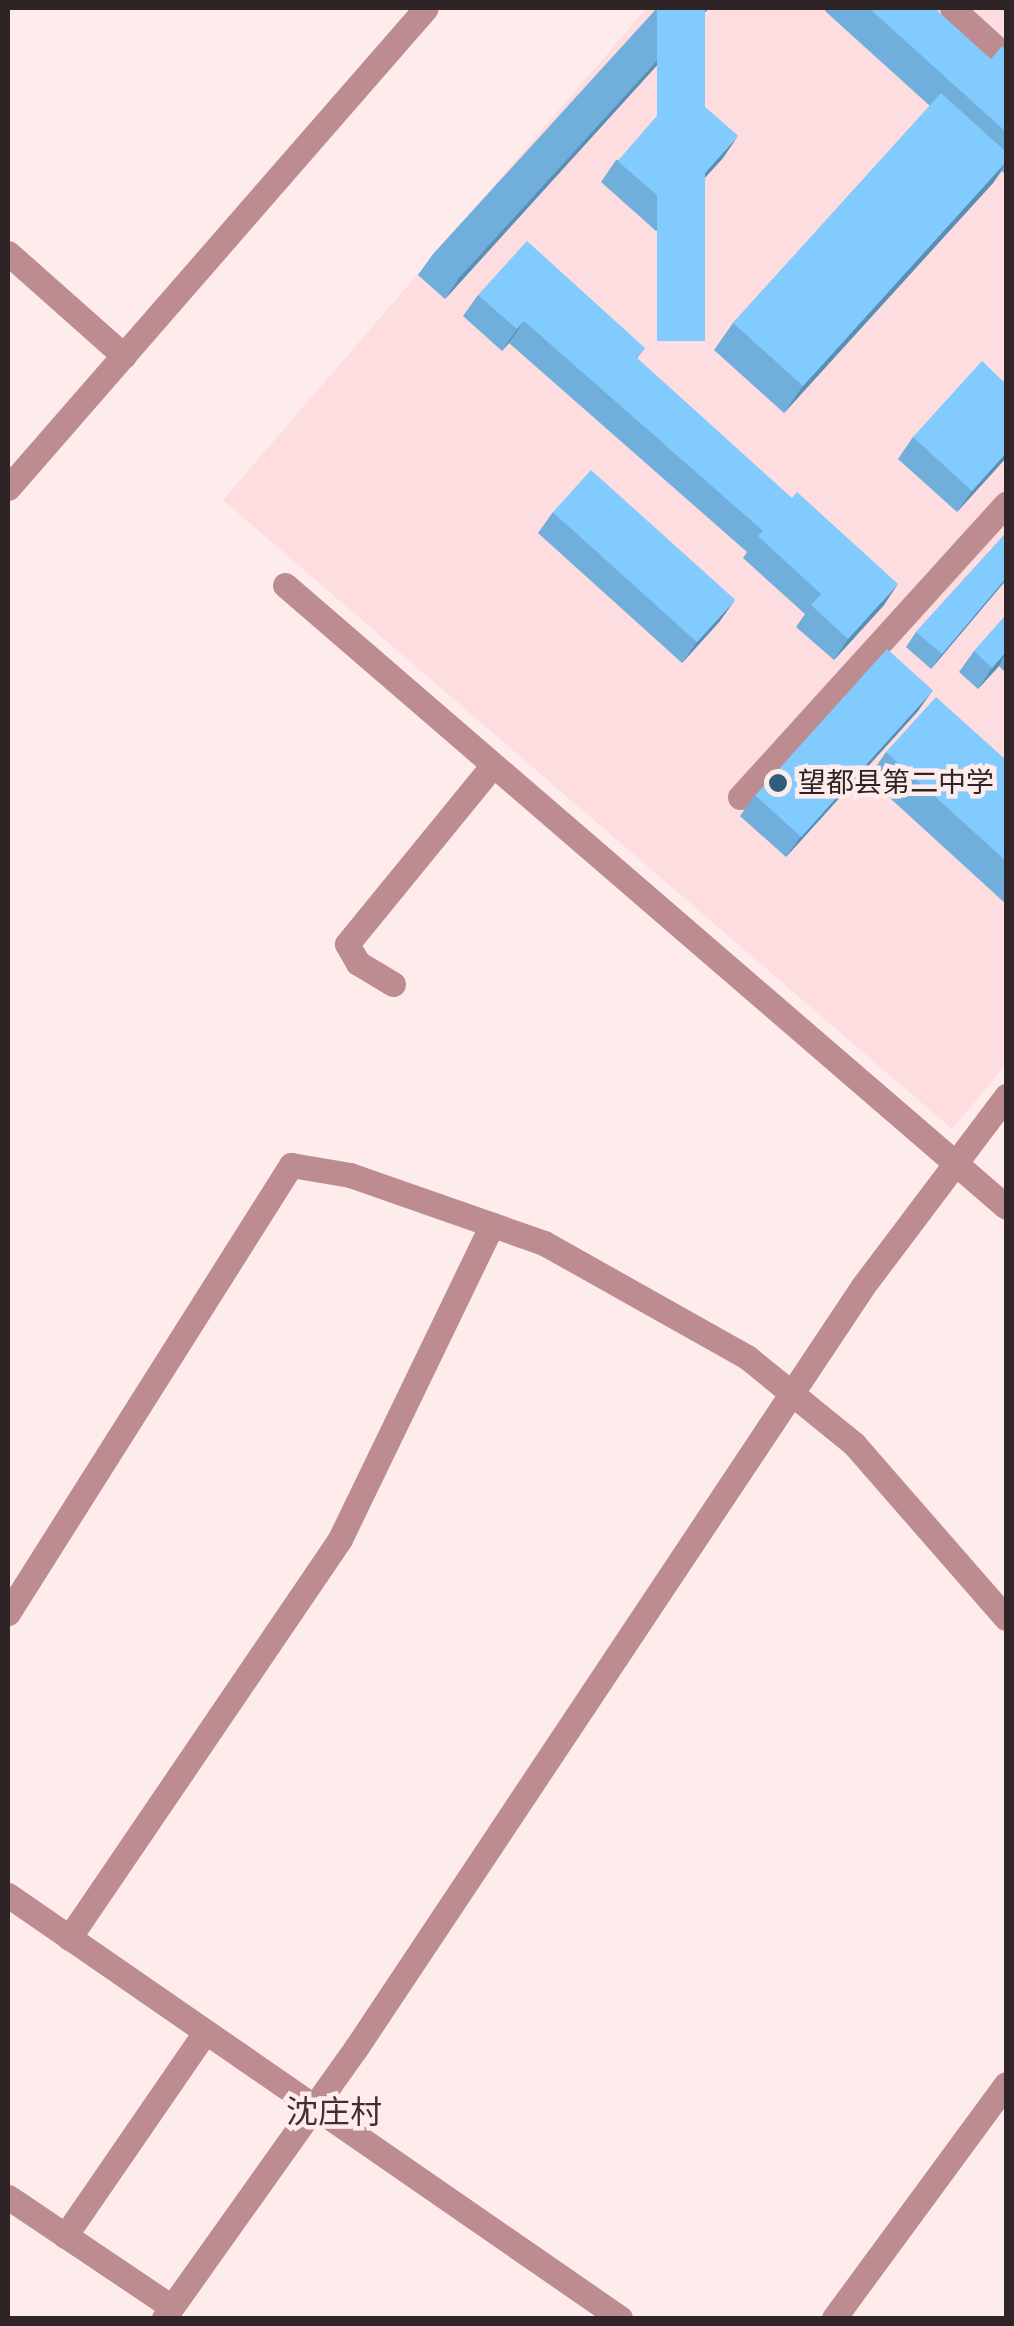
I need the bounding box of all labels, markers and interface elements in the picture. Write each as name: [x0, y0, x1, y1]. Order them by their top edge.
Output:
place label: 望都县第二中学: [798, 766, 994, 800]
marker: 望都县第二中学: [767, 772, 789, 794]
district label: 沈庄村: [286, 2094, 382, 2132]

